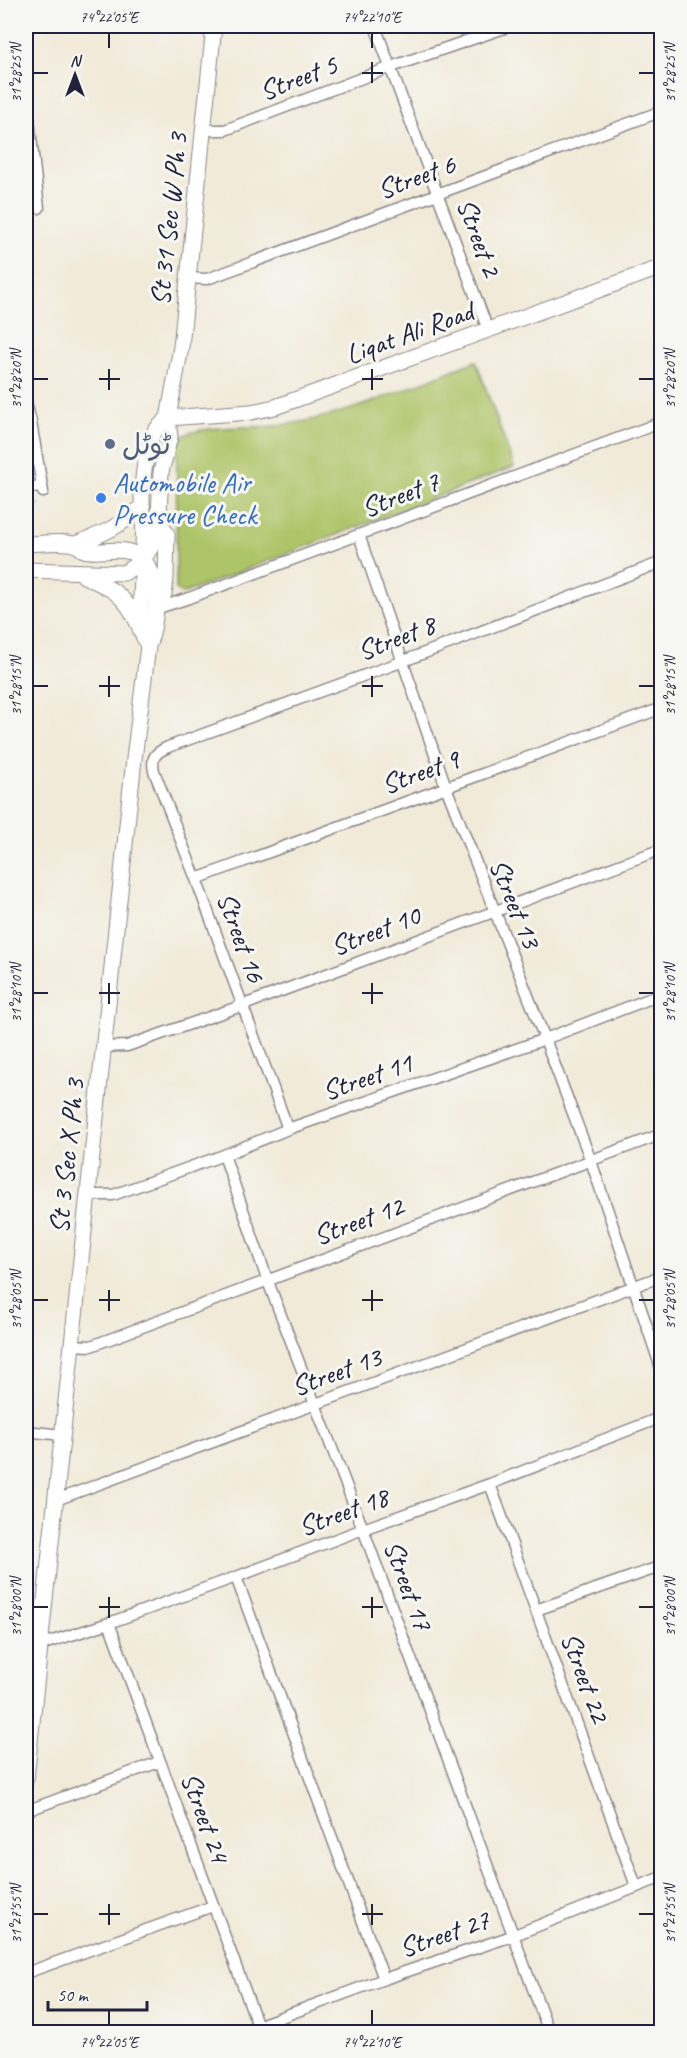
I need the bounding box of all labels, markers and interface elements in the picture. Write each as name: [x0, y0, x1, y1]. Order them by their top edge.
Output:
text: 74°22'05"E: [80, 8, 140, 27]
text: 74°22'10"E: [343, 8, 403, 27]
text: 31°28'25"N: [7, 40, 26, 103]
text: 31°28'25"N: [661, 40, 680, 103]
north arrow: [45, 45, 105, 105]
street label: Street 5: [254, 46, 343, 108]
text: N: [70, 51, 83, 71]
street label: St 31 Sec W Ph 3: [142, 129, 195, 307]
street label: Street 6: [372, 146, 461, 207]
street label: Street 2: [449, 193, 511, 283]
street label: Liqat Ali Road: [341, 292, 481, 372]
text: 31°28'20"N: [7, 346, 26, 409]
text: 31°28'20"N: [661, 346, 680, 409]
place label: ٹوٹل: [122, 427, 171, 462]
marker: ٹوٹل: [103, 437, 117, 451]
street label: Street 7: [356, 463, 445, 525]
place label: Automobile Air Pressure Check: [113, 465, 259, 532]
marker: Automobile Air Pressure Check: [94, 491, 108, 505]
street label: Street 8: [352, 606, 442, 668]
text: 31°28'15"N: [7, 653, 26, 716]
text: 31°28'15"N: [661, 653, 680, 716]
street label: Street 9: [376, 740, 466, 802]
street label: Street 13: [482, 854, 550, 955]
street label: Street 16: [209, 888, 274, 988]
street label: Street 10: [326, 897, 427, 963]
text: 31°28'10"N: [7, 960, 26, 1023]
text: 31°28'10"N: [661, 960, 680, 1023]
street label: Street 11: [318, 1044, 418, 1108]
street label: St 3 Sec X Ph 3: [41, 1075, 92, 1235]
street label: Street 12: [309, 1187, 410, 1253]
text: 31°28'05"N: [7, 1267, 26, 1330]
text: 31°28'05"N: [661, 1267, 680, 1330]
street label: Street 13: [287, 1338, 388, 1404]
street label: Street 18: [294, 1478, 395, 1544]
street label: Street 17: [376, 1536, 441, 1636]
text: 31°28'00"N: [7, 1574, 26, 1637]
text: 31°28'00"N: [661, 1574, 680, 1637]
street label: Street 22: [553, 1628, 619, 1729]
street label: Street 24: [173, 1768, 239, 1869]
text: 31°27'55"N: [7, 1881, 26, 1944]
text: 31°27'55"N: [661, 1881, 680, 1944]
street label: Street 27: [395, 1901, 495, 1965]
scale bar: [48, 1974, 147, 2012]
text: 50 m: [57, 1984, 90, 2006]
text: 74°22'05"E: [80, 2033, 140, 2052]
text: 74°22'10"E: [343, 2033, 403, 2052]

